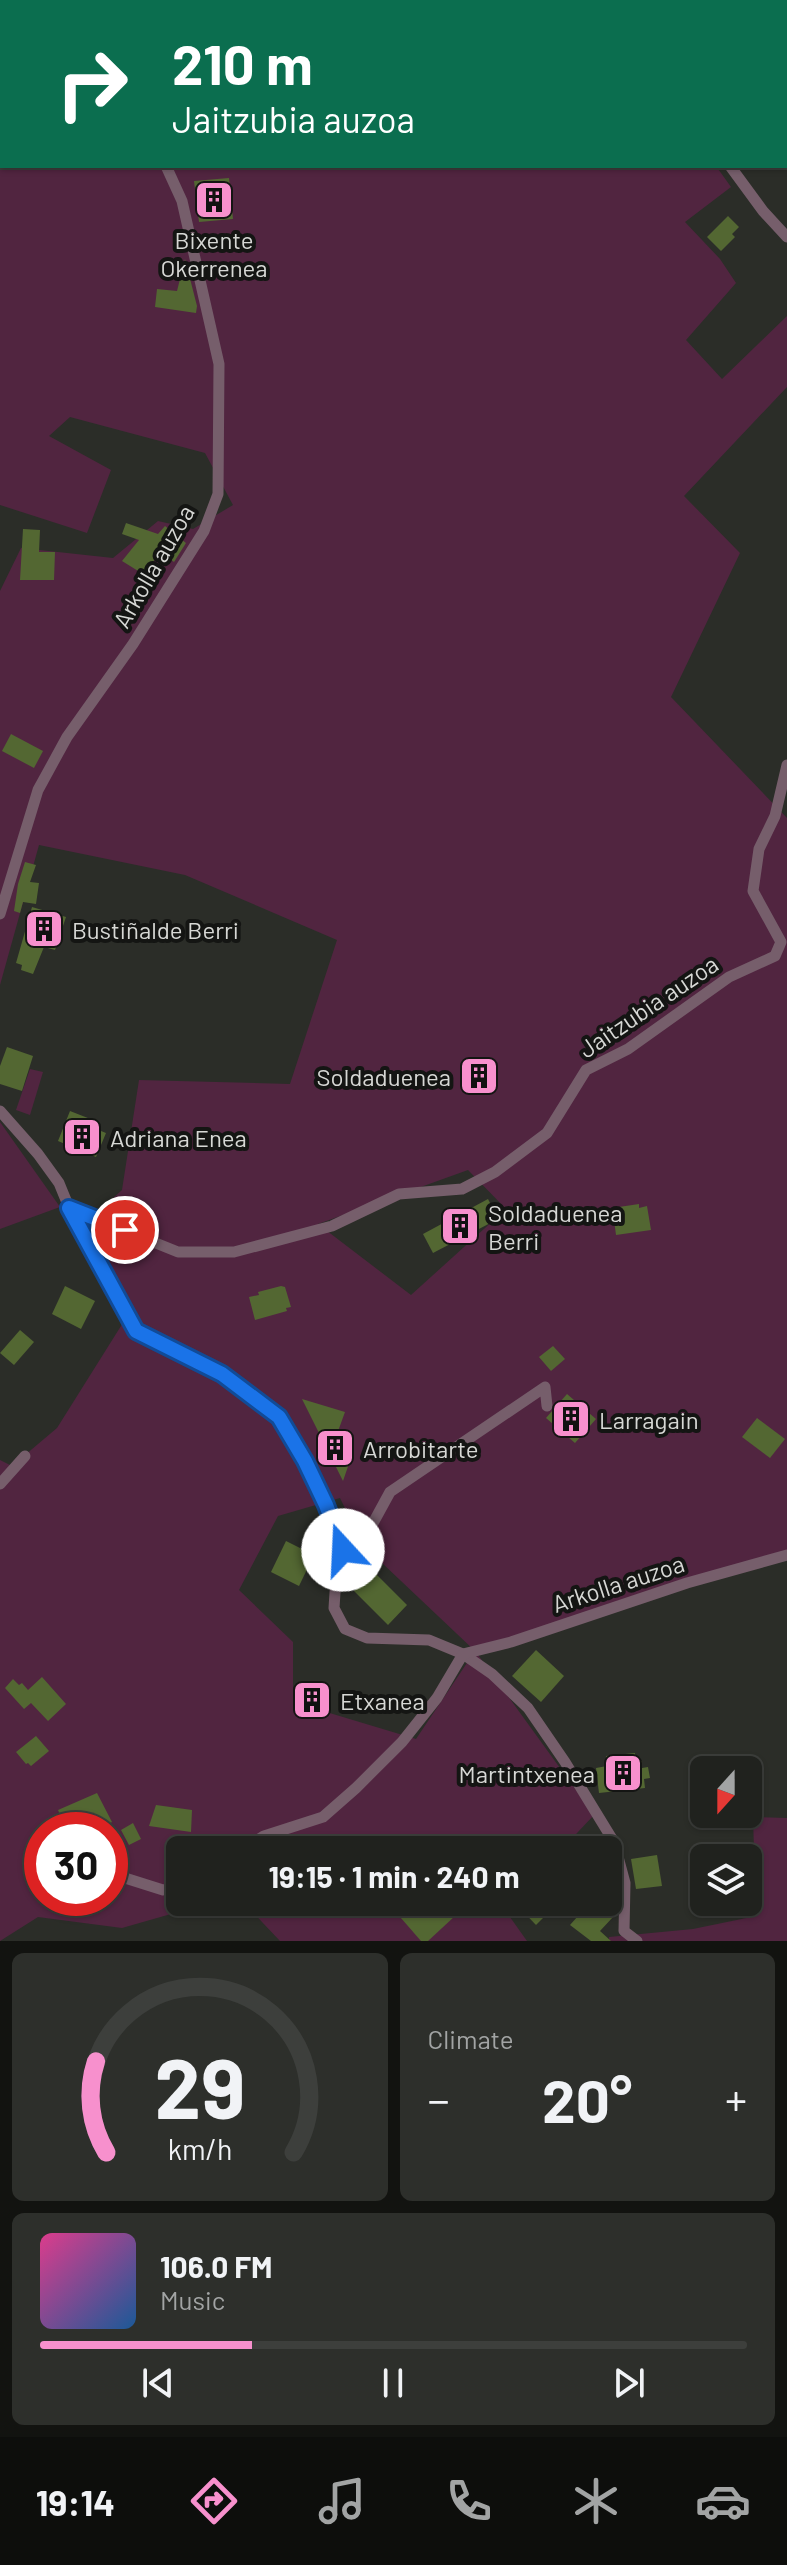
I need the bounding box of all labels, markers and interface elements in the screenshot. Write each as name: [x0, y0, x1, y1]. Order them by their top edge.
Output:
text: 210 m: [172, 29, 313, 96]
icon: right: [40, 32, 144, 136]
text: Jaitzubia auzoa: [172, 97, 415, 140]
building icon: Bixente Okerrenea: [193, 179, 235, 221]
place label: Bixente Okerrenea: [160, 225, 268, 282]
street label: Arkolla auzoa: [106, 499, 200, 633]
building icon: Bustiñalde Berri: [23, 908, 65, 950]
place label: Bustiñalde Berri: [72, 915, 239, 944]
street label: Jaitzubia auzoa: [573, 949, 723, 1063]
building icon: Soldaduenea: [458, 1055, 500, 1097]
place label: Soldaduenea: [317, 1062, 451, 1091]
building icon: Adriana Enea: [61, 1116, 103, 1158]
place label: Adriana Enea: [110, 1123, 247, 1152]
pin: [91, 1196, 159, 1264]
place label: Soldaduenea Berri: [488, 1198, 622, 1255]
building icon: Soldaduenea Berri: [439, 1205, 481, 1247]
icon: arrive: [103, 1208, 147, 1252]
building icon: Larragain: [550, 1398, 592, 1440]
place label: Larragain: [599, 1405, 699, 1434]
building icon: Arrobitarte: [314, 1427, 356, 1469]
place label: Arrobitarte: [363, 1434, 478, 1463]
position arrow: [301, 1508, 385, 1592]
street label: Arkolla auzoa: [548, 1548, 688, 1618]
building icon: Etxanea: [291, 1679, 333, 1721]
place label: Etxanea: [340, 1686, 425, 1715]
building icon: Martintxenea: [602, 1752, 644, 1794]
north arrow: [690, 1756, 762, 1828]
map controls: [690, 1756, 762, 1916]
place label: Martintxenea: [459, 1759, 595, 1788]
speed limit sign: 30: [24, 1812, 128, 1916]
button: layers: [690, 1844, 762, 1916]
text: 19:15 · 1 min · 240 m: [268, 1858, 520, 1894]
text: Climate: [428, 2023, 514, 2054]
text: 29: [154, 2036, 245, 2136]
text: 20°: [542, 2063, 632, 2135]
text: −: [428, 2072, 450, 2125]
text: +: [725, 2072, 747, 2125]
text: km/h: [167, 2131, 232, 2166]
text: 106.0 FM: [160, 2248, 273, 2284]
text: Music: [160, 2284, 225, 2315]
icon: previous: [136, 2361, 180, 2405]
icon: pause: [371, 2361, 415, 2405]
icon: next: [607, 2361, 651, 2405]
icon: directions: [186, 2473, 242, 2529]
icon: music: [314, 2473, 370, 2529]
icon: phone: [441, 2473, 497, 2529]
icon: climate: [568, 2473, 624, 2529]
icon: car: [695, 2473, 751, 2529]
text: 19:14: [36, 2480, 115, 2523]

